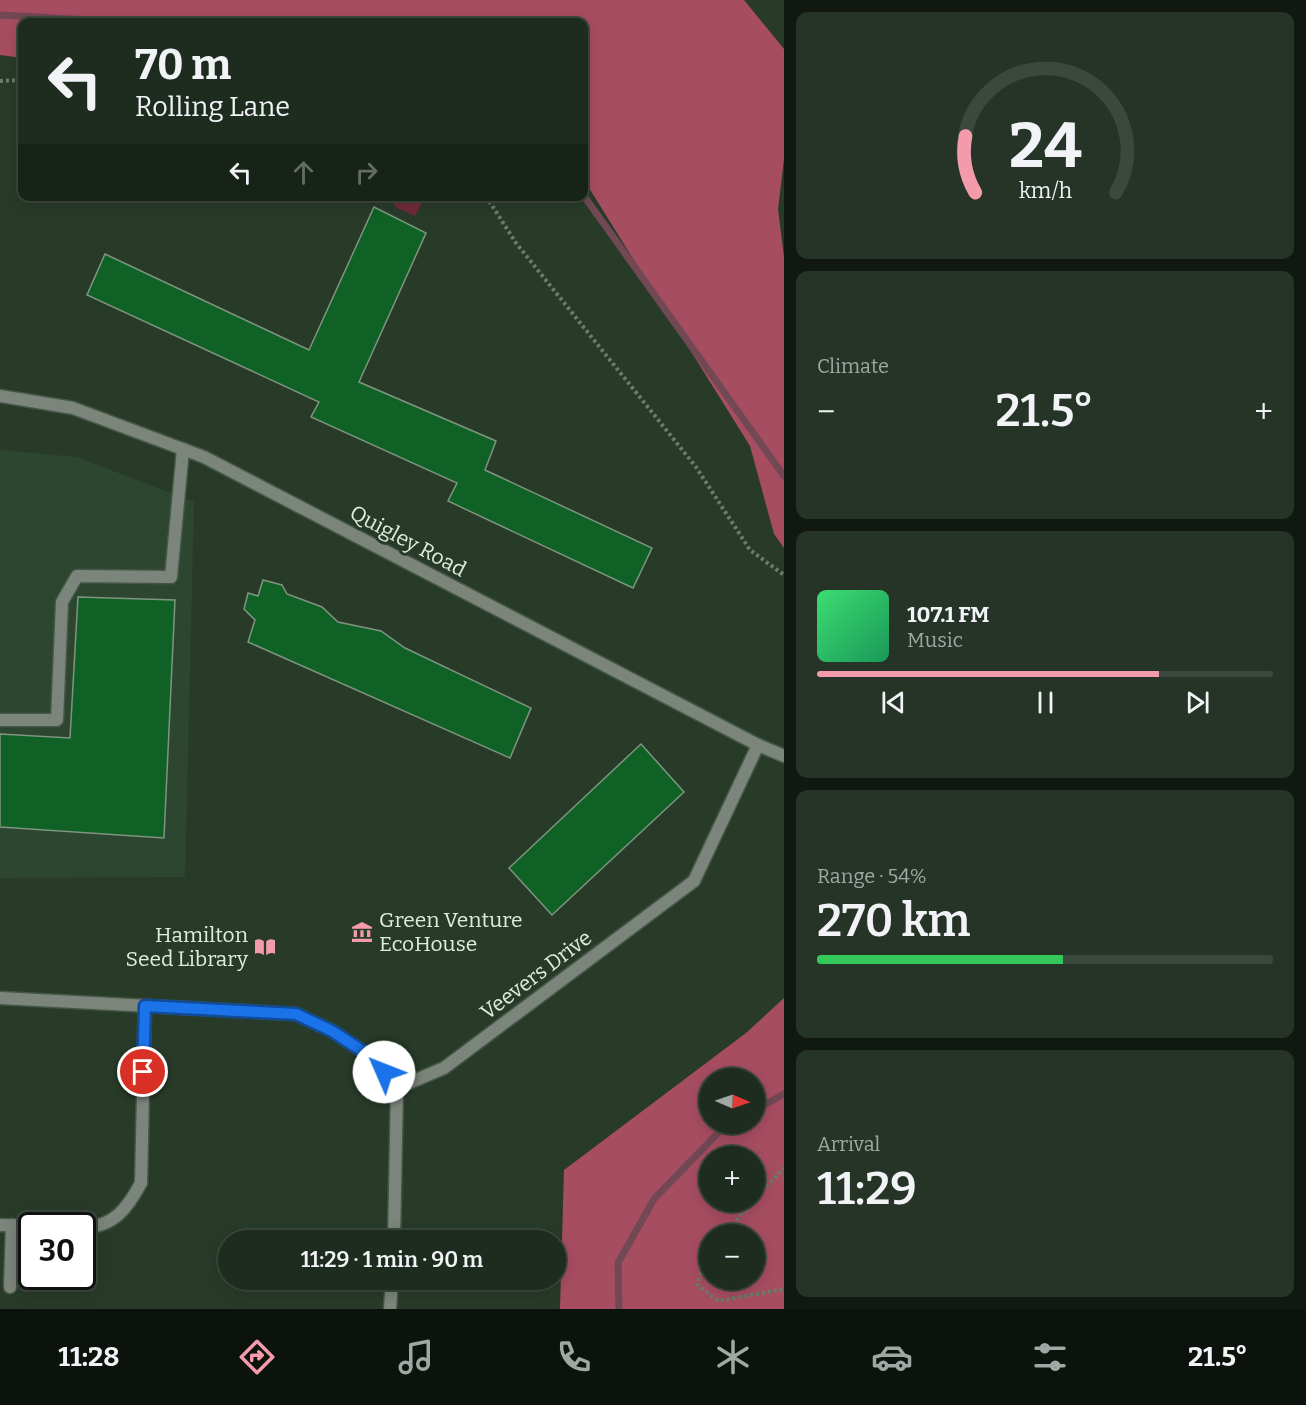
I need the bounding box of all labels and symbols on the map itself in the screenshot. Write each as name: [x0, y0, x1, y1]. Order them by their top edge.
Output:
street label: Quigley Road: [345, 499, 471, 583]
place label: Green Venture EcoHouse: [379, 907, 522, 957]
museum icon: Green Venture EcoHouse: [350, 920, 374, 944]
place label: Hamilton Seed Library: [126, 922, 249, 972]
street label: Veevers Drive: [475, 925, 597, 1025]
library icon: Hamilton Seed Library: [253, 935, 277, 959]
position arrow: [352, 1040, 416, 1104]
pin: [117, 1046, 168, 1097]
north arrow: [699, 1068, 765, 1134]
speed limit sign: 30: [18, 1212, 96, 1290]

